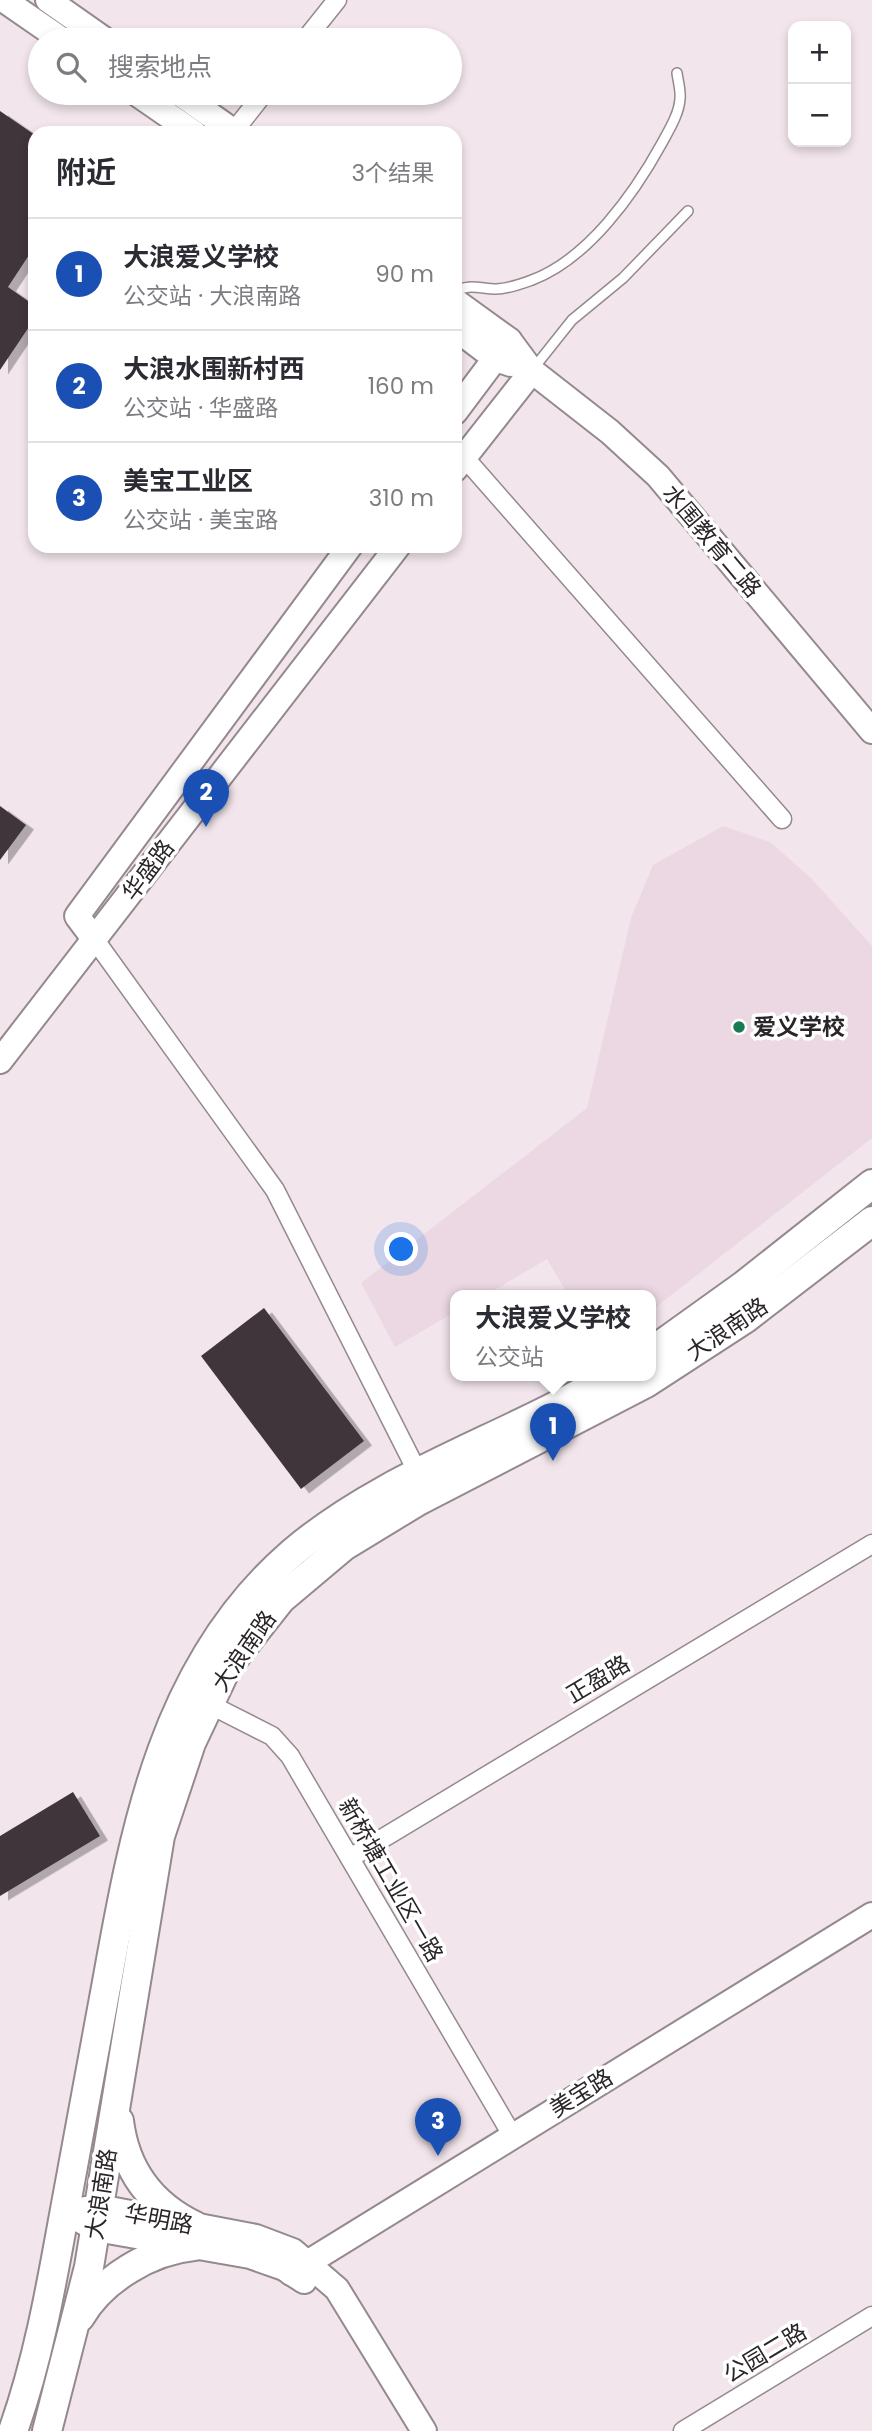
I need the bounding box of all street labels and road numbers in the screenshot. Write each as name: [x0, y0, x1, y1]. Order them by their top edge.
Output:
street label: 水围教育二路: [655, 478, 769, 604]
street label: 华盛路: [114, 833, 182, 907]
street label: 大浪南路: [680, 1290, 774, 1368]
street label: 大浪南路: [205, 1604, 283, 1698]
street label: 正盈路: [560, 1648, 636, 1710]
street label: 新桥塘工业区一路: [331, 1792, 451, 1968]
street label: 美宝路: [543, 2061, 619, 2125]
street label: 大浪南路: [78, 2146, 124, 2242]
street label: 华明路: [122, 2197, 196, 2241]
street label: 公园二路: [717, 2316, 813, 2390]

